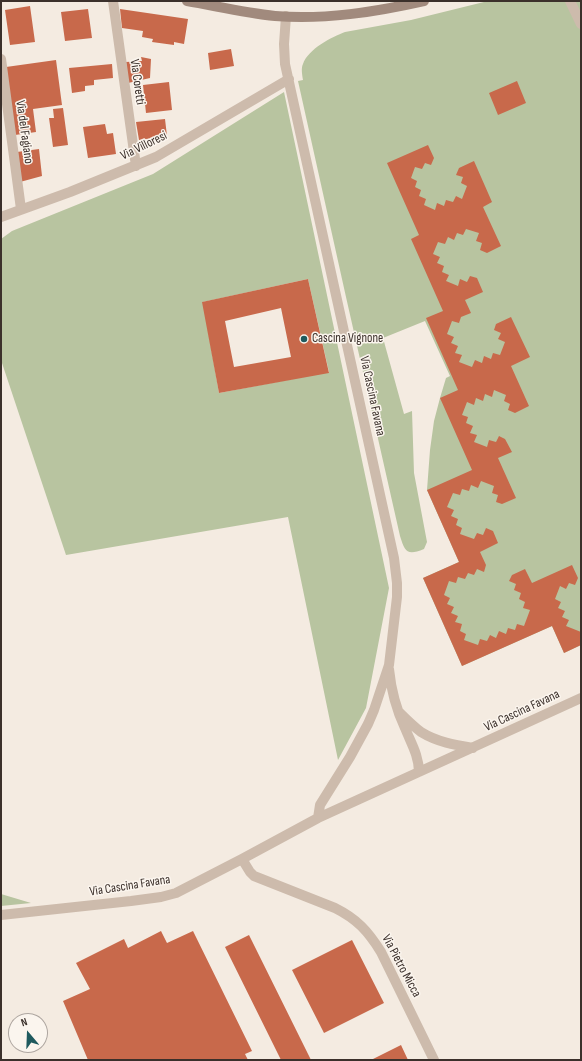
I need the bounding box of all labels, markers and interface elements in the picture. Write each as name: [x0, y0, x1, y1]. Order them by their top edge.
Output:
street label: Via Coretti: [126, 58, 148, 106]
street label: Via del Fagiano: [12, 99, 36, 165]
street label: Via Villoresi: [118, 128, 170, 164]
place label: Cascina Vignone: [312, 331, 383, 347]
marker: Cascina Vignone: [299, 334, 309, 344]
street label: Via Cascina Favana: [356, 355, 388, 437]
street label: Via Cascina Favana: [482, 687, 562, 735]
street label: Via Cascina Favana: [89, 872, 171, 900]
street label: Via Pietro Micca: [378, 932, 424, 1000]
north arrow: [8, 1013, 48, 1053]
text: N: [19, 1015, 29, 1029]

